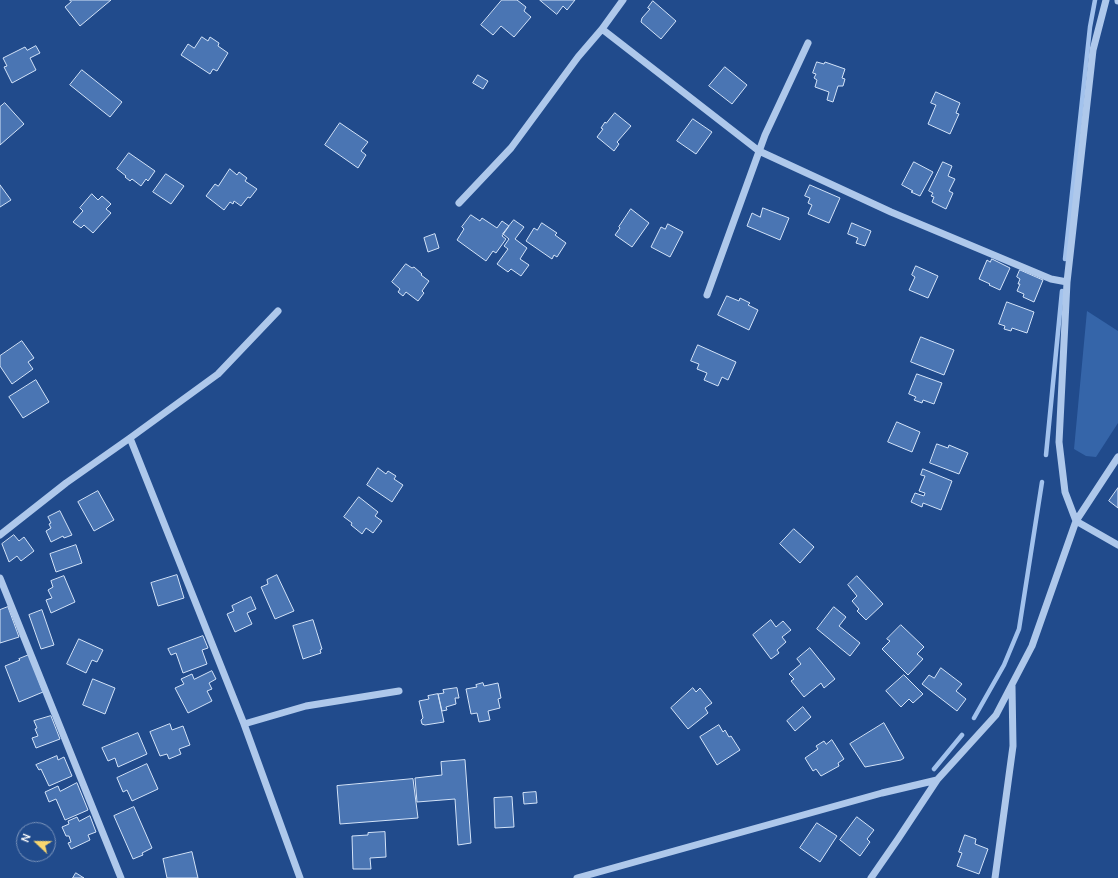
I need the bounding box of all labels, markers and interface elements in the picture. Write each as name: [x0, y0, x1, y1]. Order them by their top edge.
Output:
north arrow: [16, 822, 56, 862]
text: N: [17, 831, 34, 844]

